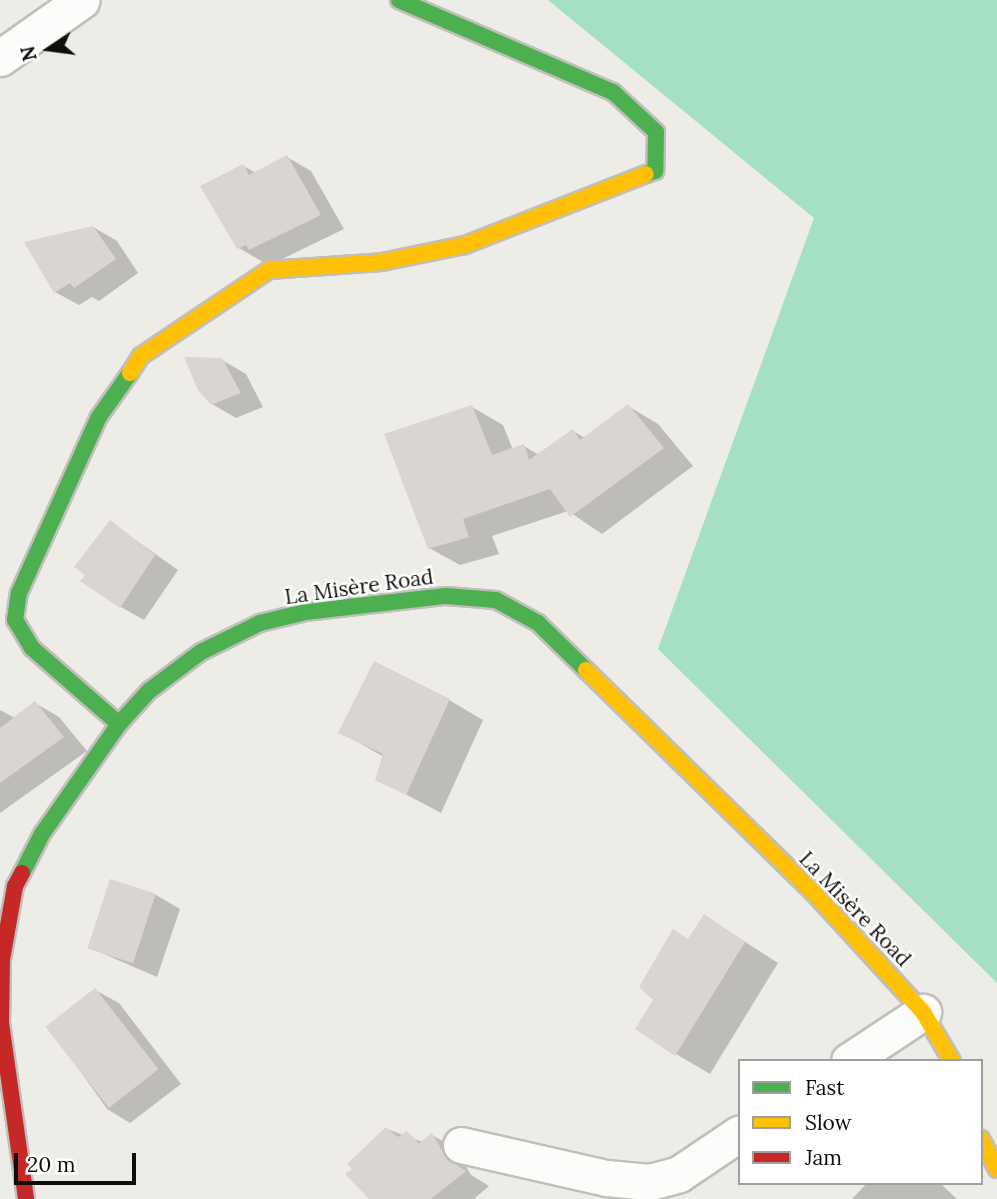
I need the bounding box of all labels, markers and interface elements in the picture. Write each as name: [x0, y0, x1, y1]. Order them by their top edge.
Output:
north arrow: [14, 14, 84, 84]
text: N: [15, 44, 42, 64]
street label: La Misère Road: [283, 564, 435, 610]
street label: La Misère Road: [794, 846, 916, 972]
legend: [738, 1059, 983, 1185]
text: Fast: [805, 1074, 844, 1101]
text: Slow: [805, 1109, 852, 1136]
scale bar: [18, 1140, 140, 1184]
text: Jam: [805, 1144, 842, 1171]
text: 20 m: [27, 1151, 76, 1178]

